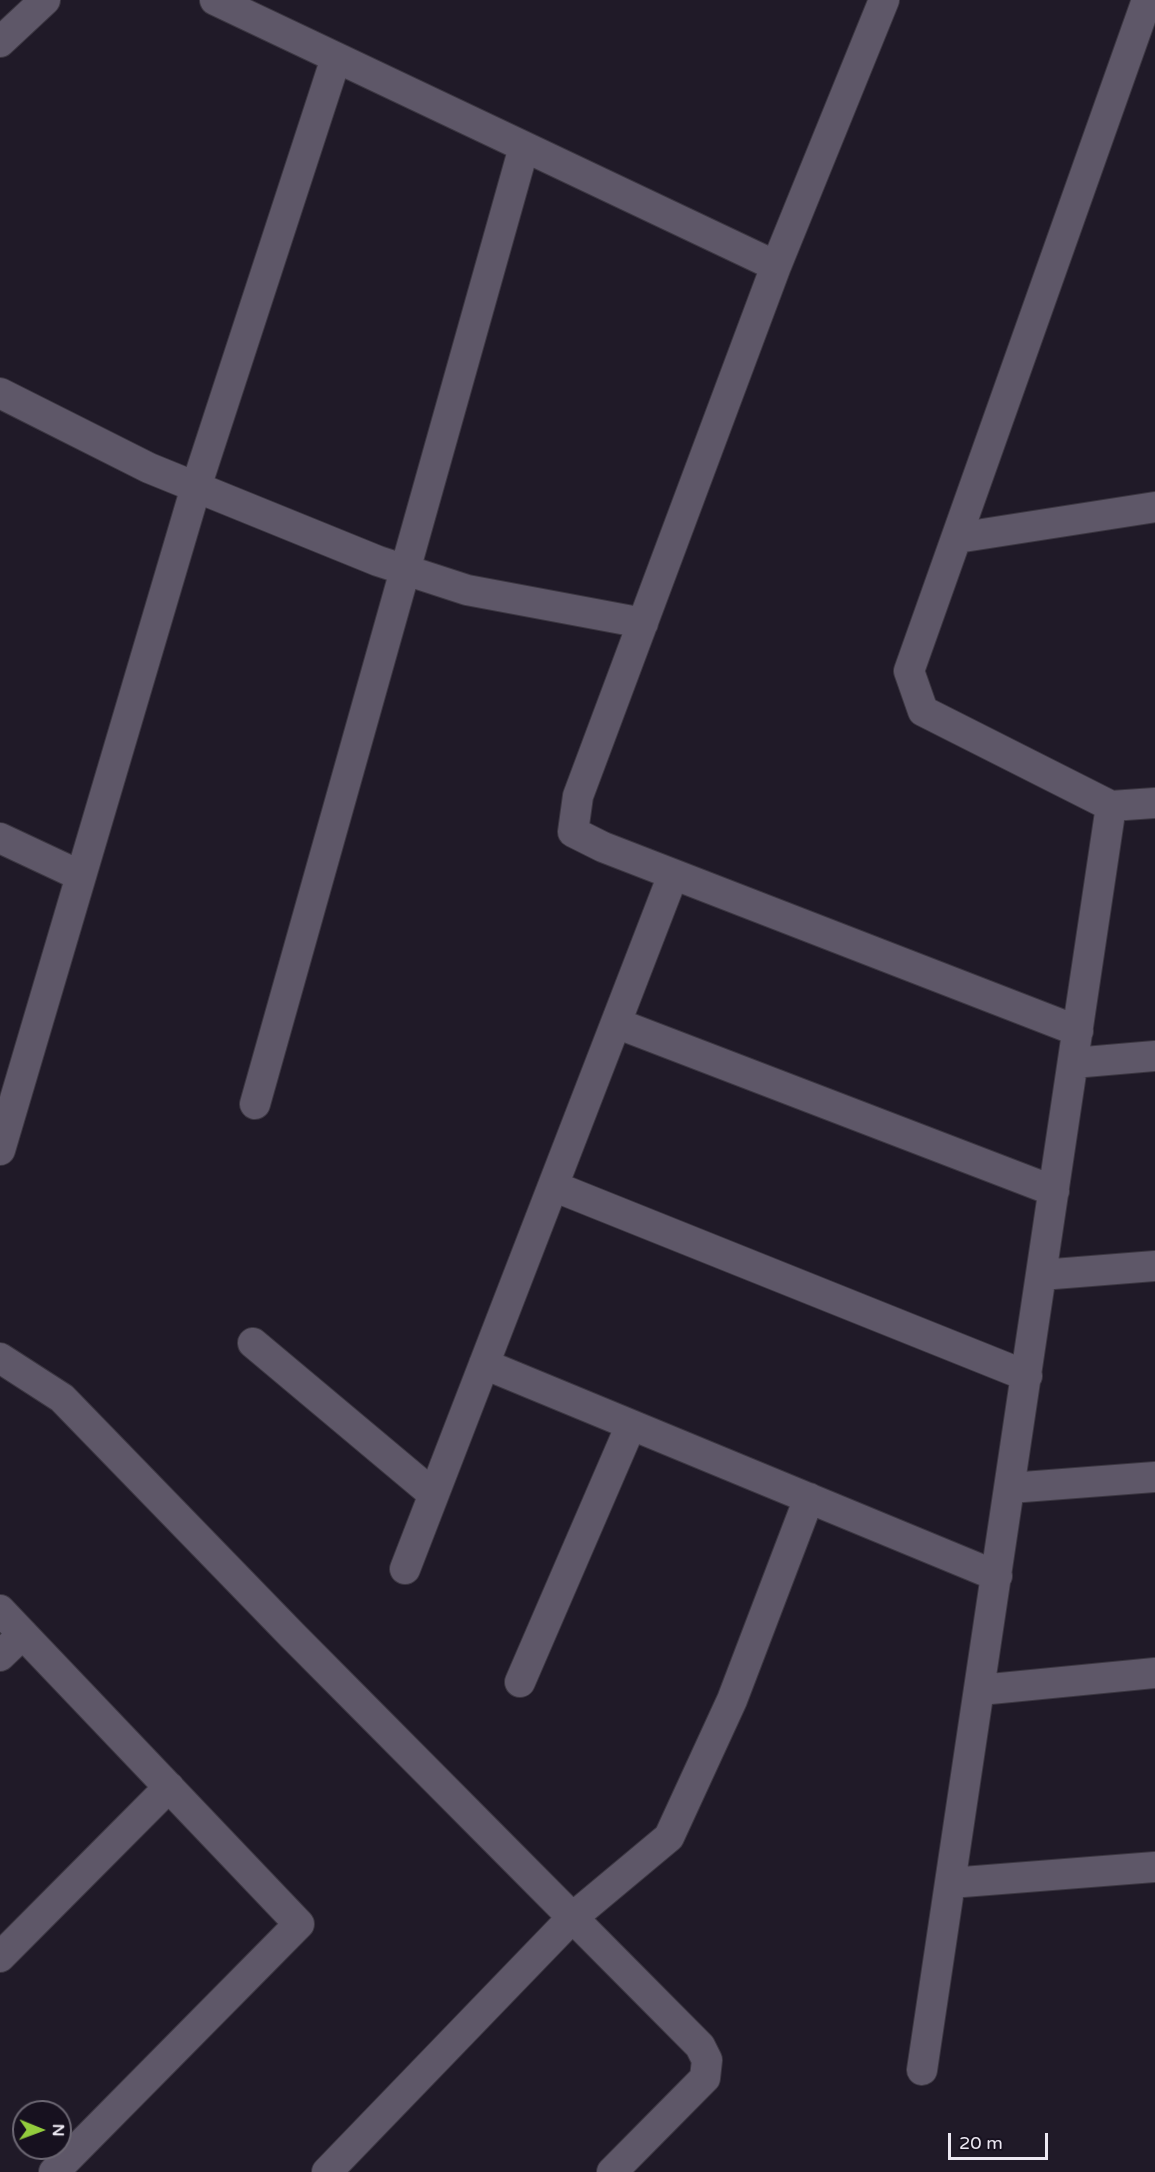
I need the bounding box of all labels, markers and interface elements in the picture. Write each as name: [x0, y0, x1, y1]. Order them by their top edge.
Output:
north arrow: [12, 2100, 72, 2160]
scale bar: [951, 2121, 1052, 2159]
text: N: [48, 2124, 68, 2137]
text: 20 m: [959, 2132, 1003, 2154]

